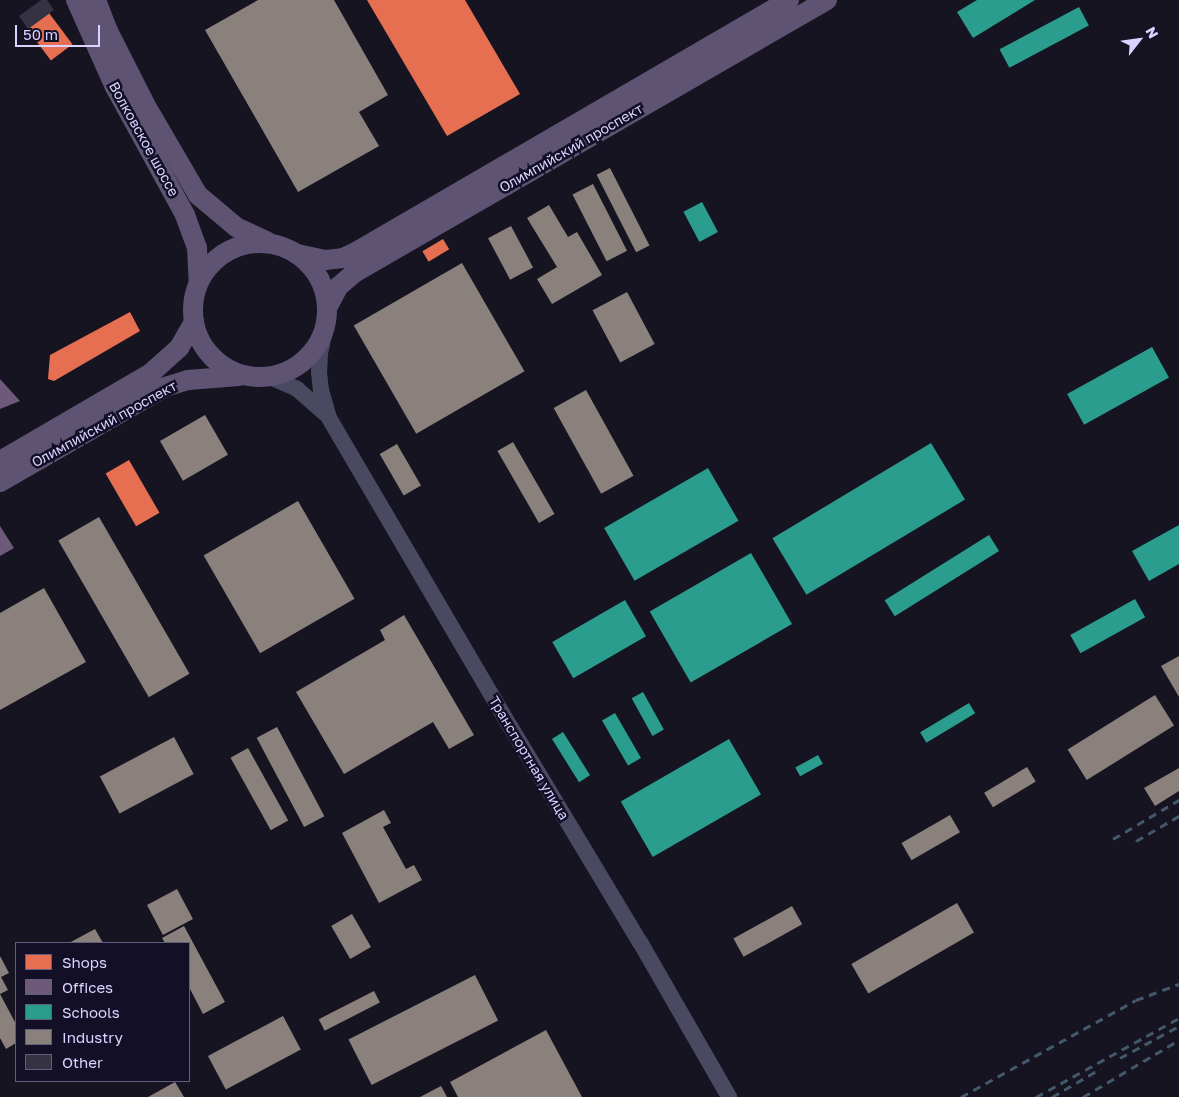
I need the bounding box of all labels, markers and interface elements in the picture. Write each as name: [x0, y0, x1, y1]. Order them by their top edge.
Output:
scale bar: [18, 15, 102, 47]
north arrow: [1114, 15, 1164, 65]
text: N: [1142, 23, 1162, 41]
text: 50 m: [23, 25, 58, 43]
street label: Волковское шоссе: [106, 79, 182, 199]
street label: Олимпийский проспект: [496, 100, 646, 196]
street label: Олимпийский проспект: [29, 377, 179, 471]
street label: Транспортная улица: [485, 693, 573, 823]
legend: [15, 942, 190, 1082]
text: Shops: [62, 953, 107, 971]
text: Offices: [62, 978, 113, 996]
text: Schools: [62, 1003, 120, 1021]
text: Industry: [62, 1028, 123, 1046]
text: Other: [62, 1053, 103, 1071]

